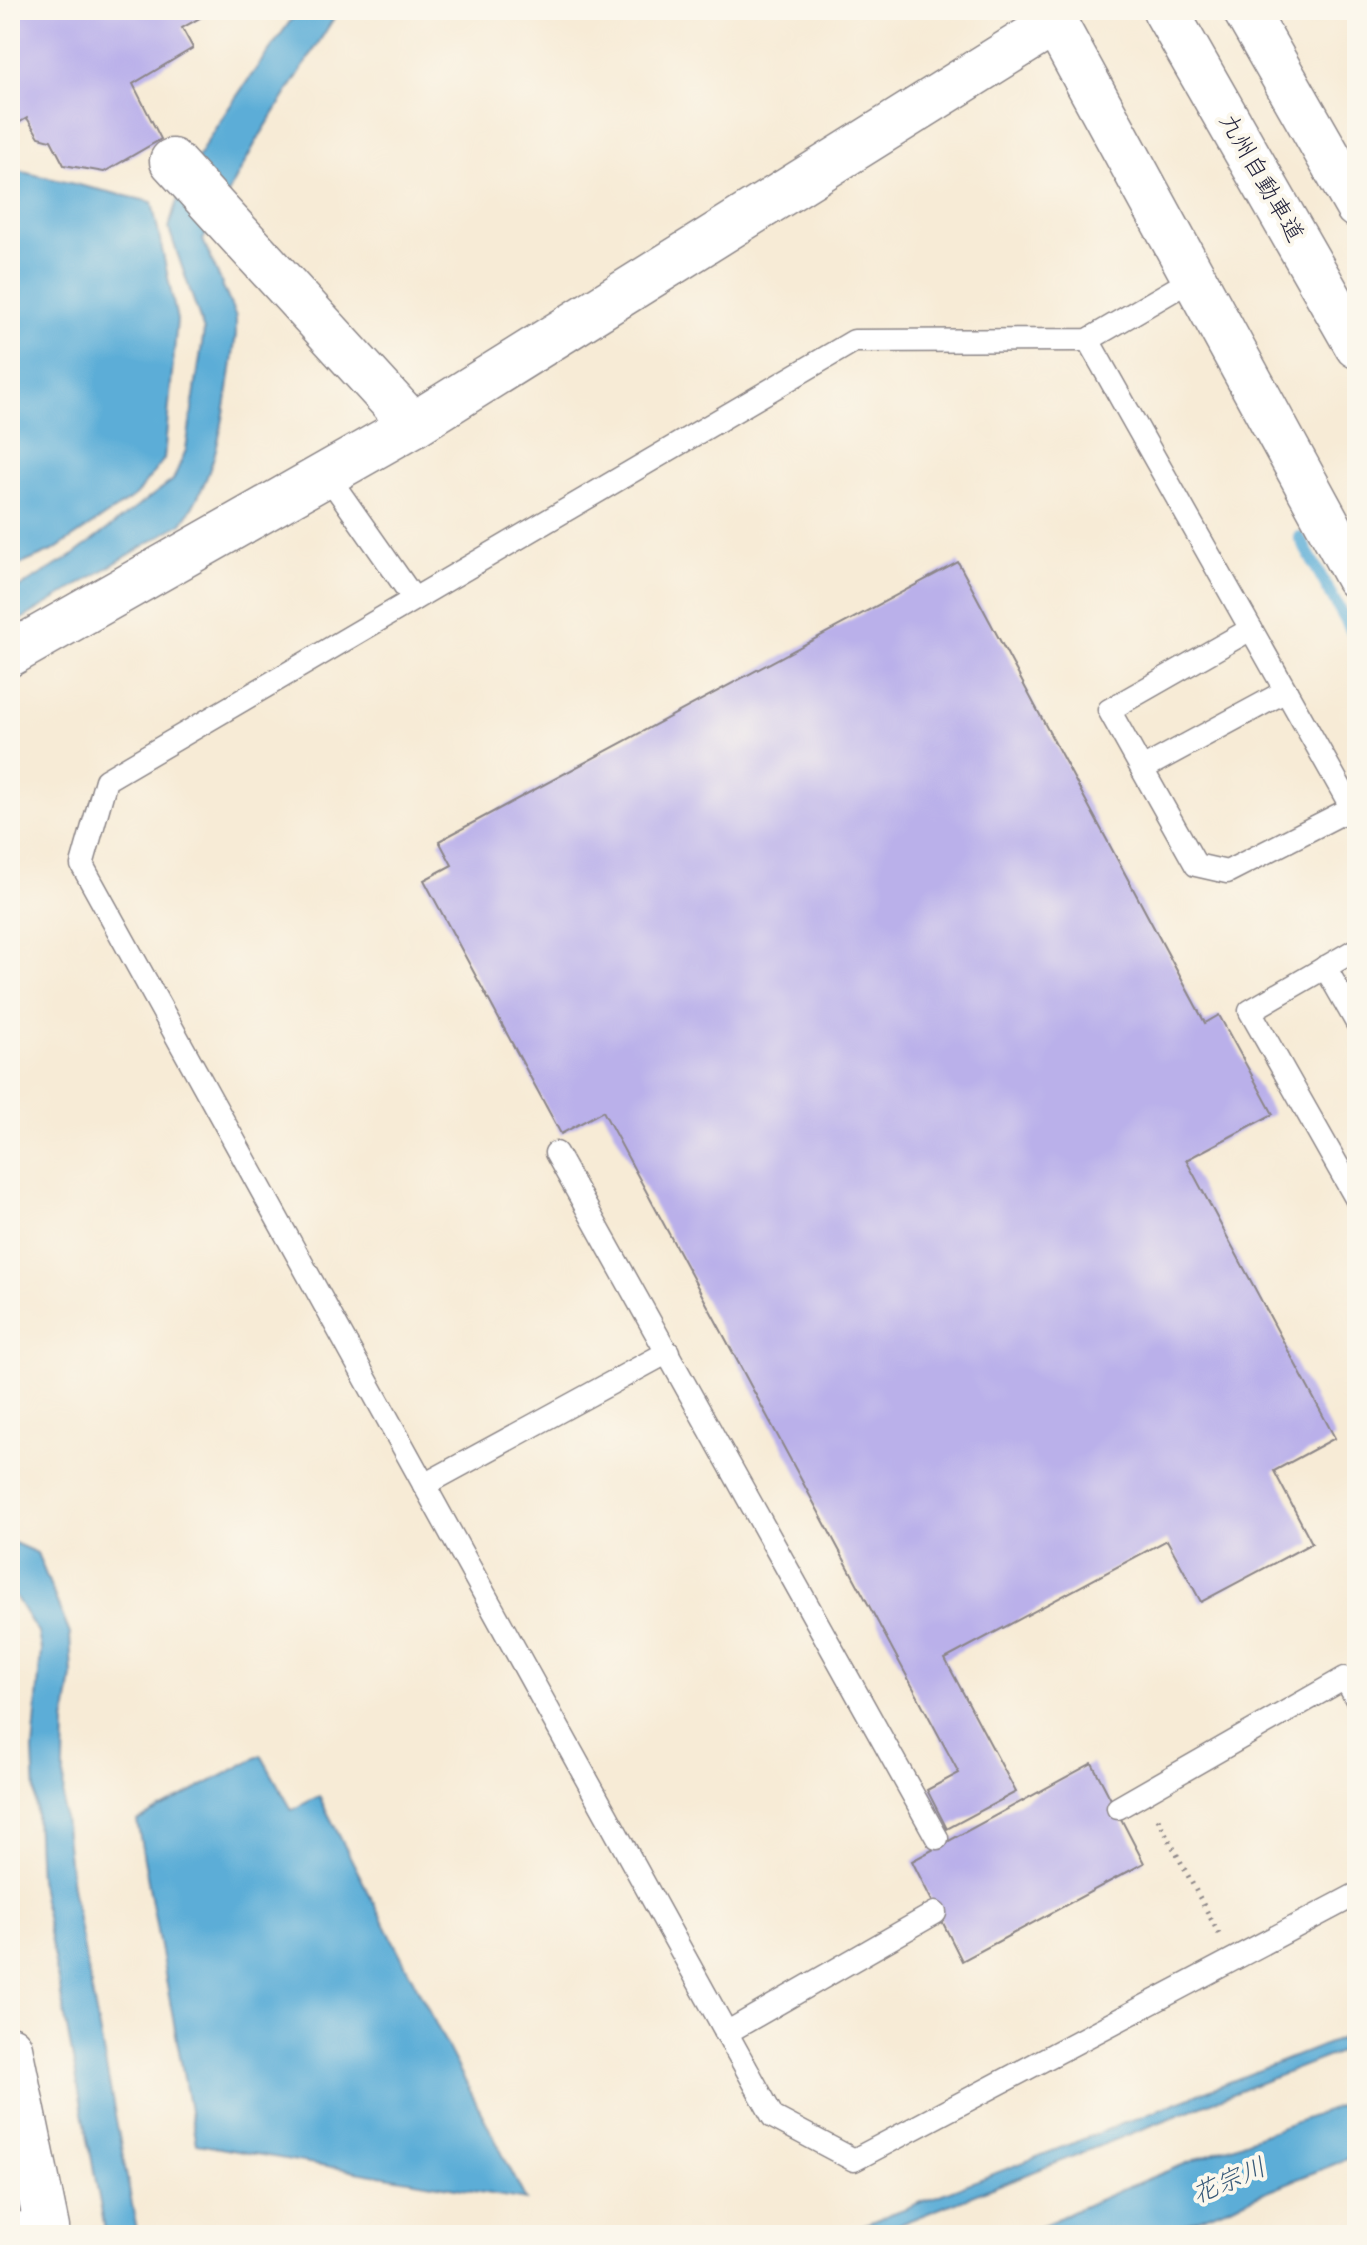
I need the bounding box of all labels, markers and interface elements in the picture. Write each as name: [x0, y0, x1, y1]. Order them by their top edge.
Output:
street label: 九州自動車道: [1210, 107, 1312, 249]
water label: 花宗川: [1186, 2149, 1272, 2213]

